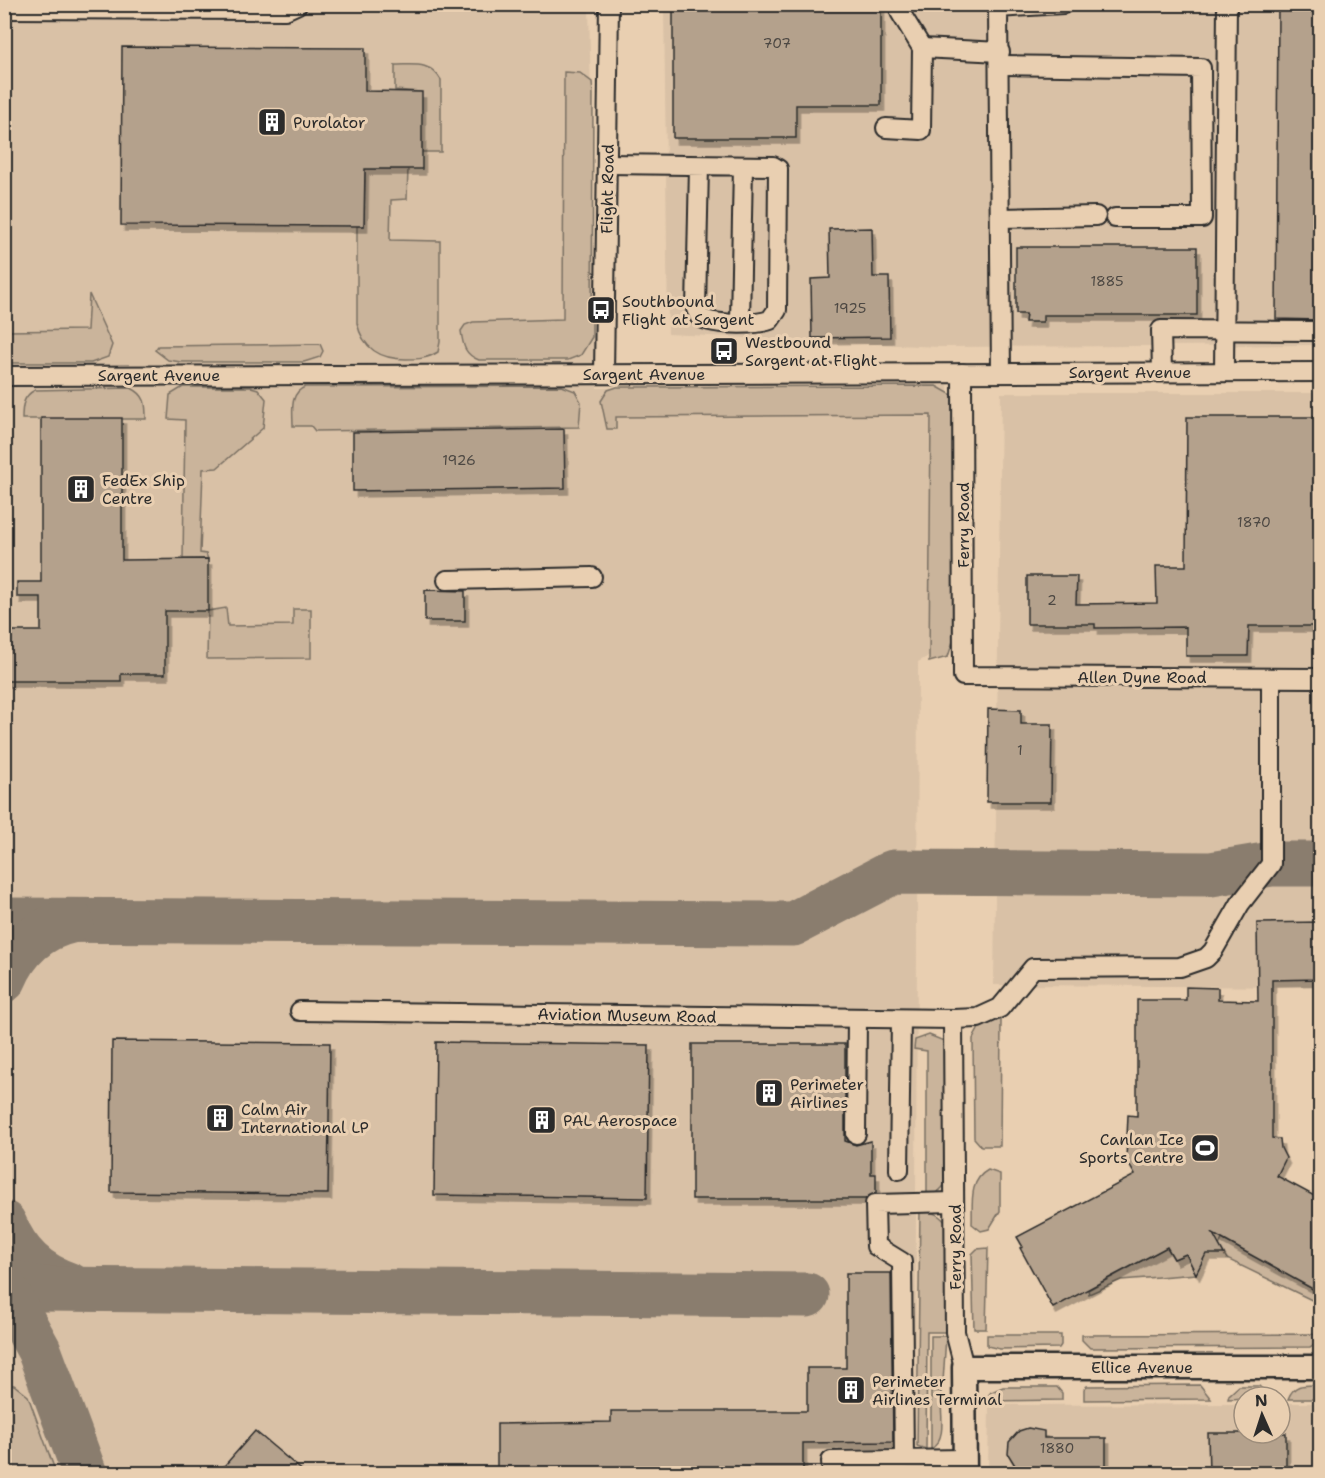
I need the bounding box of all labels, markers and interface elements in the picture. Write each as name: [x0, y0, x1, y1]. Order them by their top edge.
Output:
house number: 707: [763, 34, 791, 52]
building icon: Purolator: [256, 106, 288, 138]
place label: Purolator: [293, 112, 366, 133]
street label: Flight Road: [596, 144, 619, 234]
house number: 1885: [1090, 272, 1124, 290]
place label: Southbound Flight at Sargent: [622, 291, 754, 330]
bus stop icon: Southbound Flight at Sargent: [585, 294, 617, 326]
house number: 1925: [834, 299, 866, 317]
place label: Westbound Sargent at Flight: [745, 332, 877, 371]
bus stop icon: Westbound Sargent at Flight: [708, 335, 740, 367]
street label: Sargent Avenue: [1069, 362, 1191, 383]
street label: Sargent Avenue: [583, 364, 705, 385]
street label: Sargent Avenue: [98, 365, 220, 386]
house number: 1926: [442, 451, 476, 469]
place label: FedEx Ship Centre: [102, 470, 185, 509]
building icon: FedEx Ship Centre: [65, 473, 97, 505]
street label: Ferry Road: [953, 482, 974, 568]
house number: 1870: [1237, 513, 1271, 531]
house number: 2: [1047, 591, 1057, 609]
street label: Allen Dyne Road: [1077, 667, 1207, 688]
house number: 1: [1017, 741, 1023, 759]
street label: Aviation Museum Road: [537, 1003, 717, 1028]
place label: Perimeter Airlines: [790, 1074, 864, 1113]
building icon: Perimeter Airlines: [753, 1077, 785, 1109]
place label: Calm Air International LP: [241, 1099, 369, 1138]
building icon: Calm Air International LP: [204, 1102, 236, 1134]
building icon: PAL Aerospace: [526, 1104, 558, 1136]
place label: PAL Aerospace: [563, 1110, 678, 1131]
place label: Canlan Ice Sports Centre: [1079, 1129, 1184, 1168]
sports icon: Canlan Ice Sports Centre: [1189, 1132, 1221, 1164]
street label: Ferry Road: [945, 1204, 966, 1290]
street label: Ellice Avenue: [1091, 1357, 1193, 1378]
place label: Perimeter Airlines Terminal: [872, 1371, 1002, 1410]
building icon: Perimeter Airlines Terminal: [835, 1374, 867, 1406]
north arrow: [1232, 1385, 1292, 1445]
text: N: [1254, 1390, 1268, 1411]
house number: 1880: [1040, 1439, 1074, 1457]

